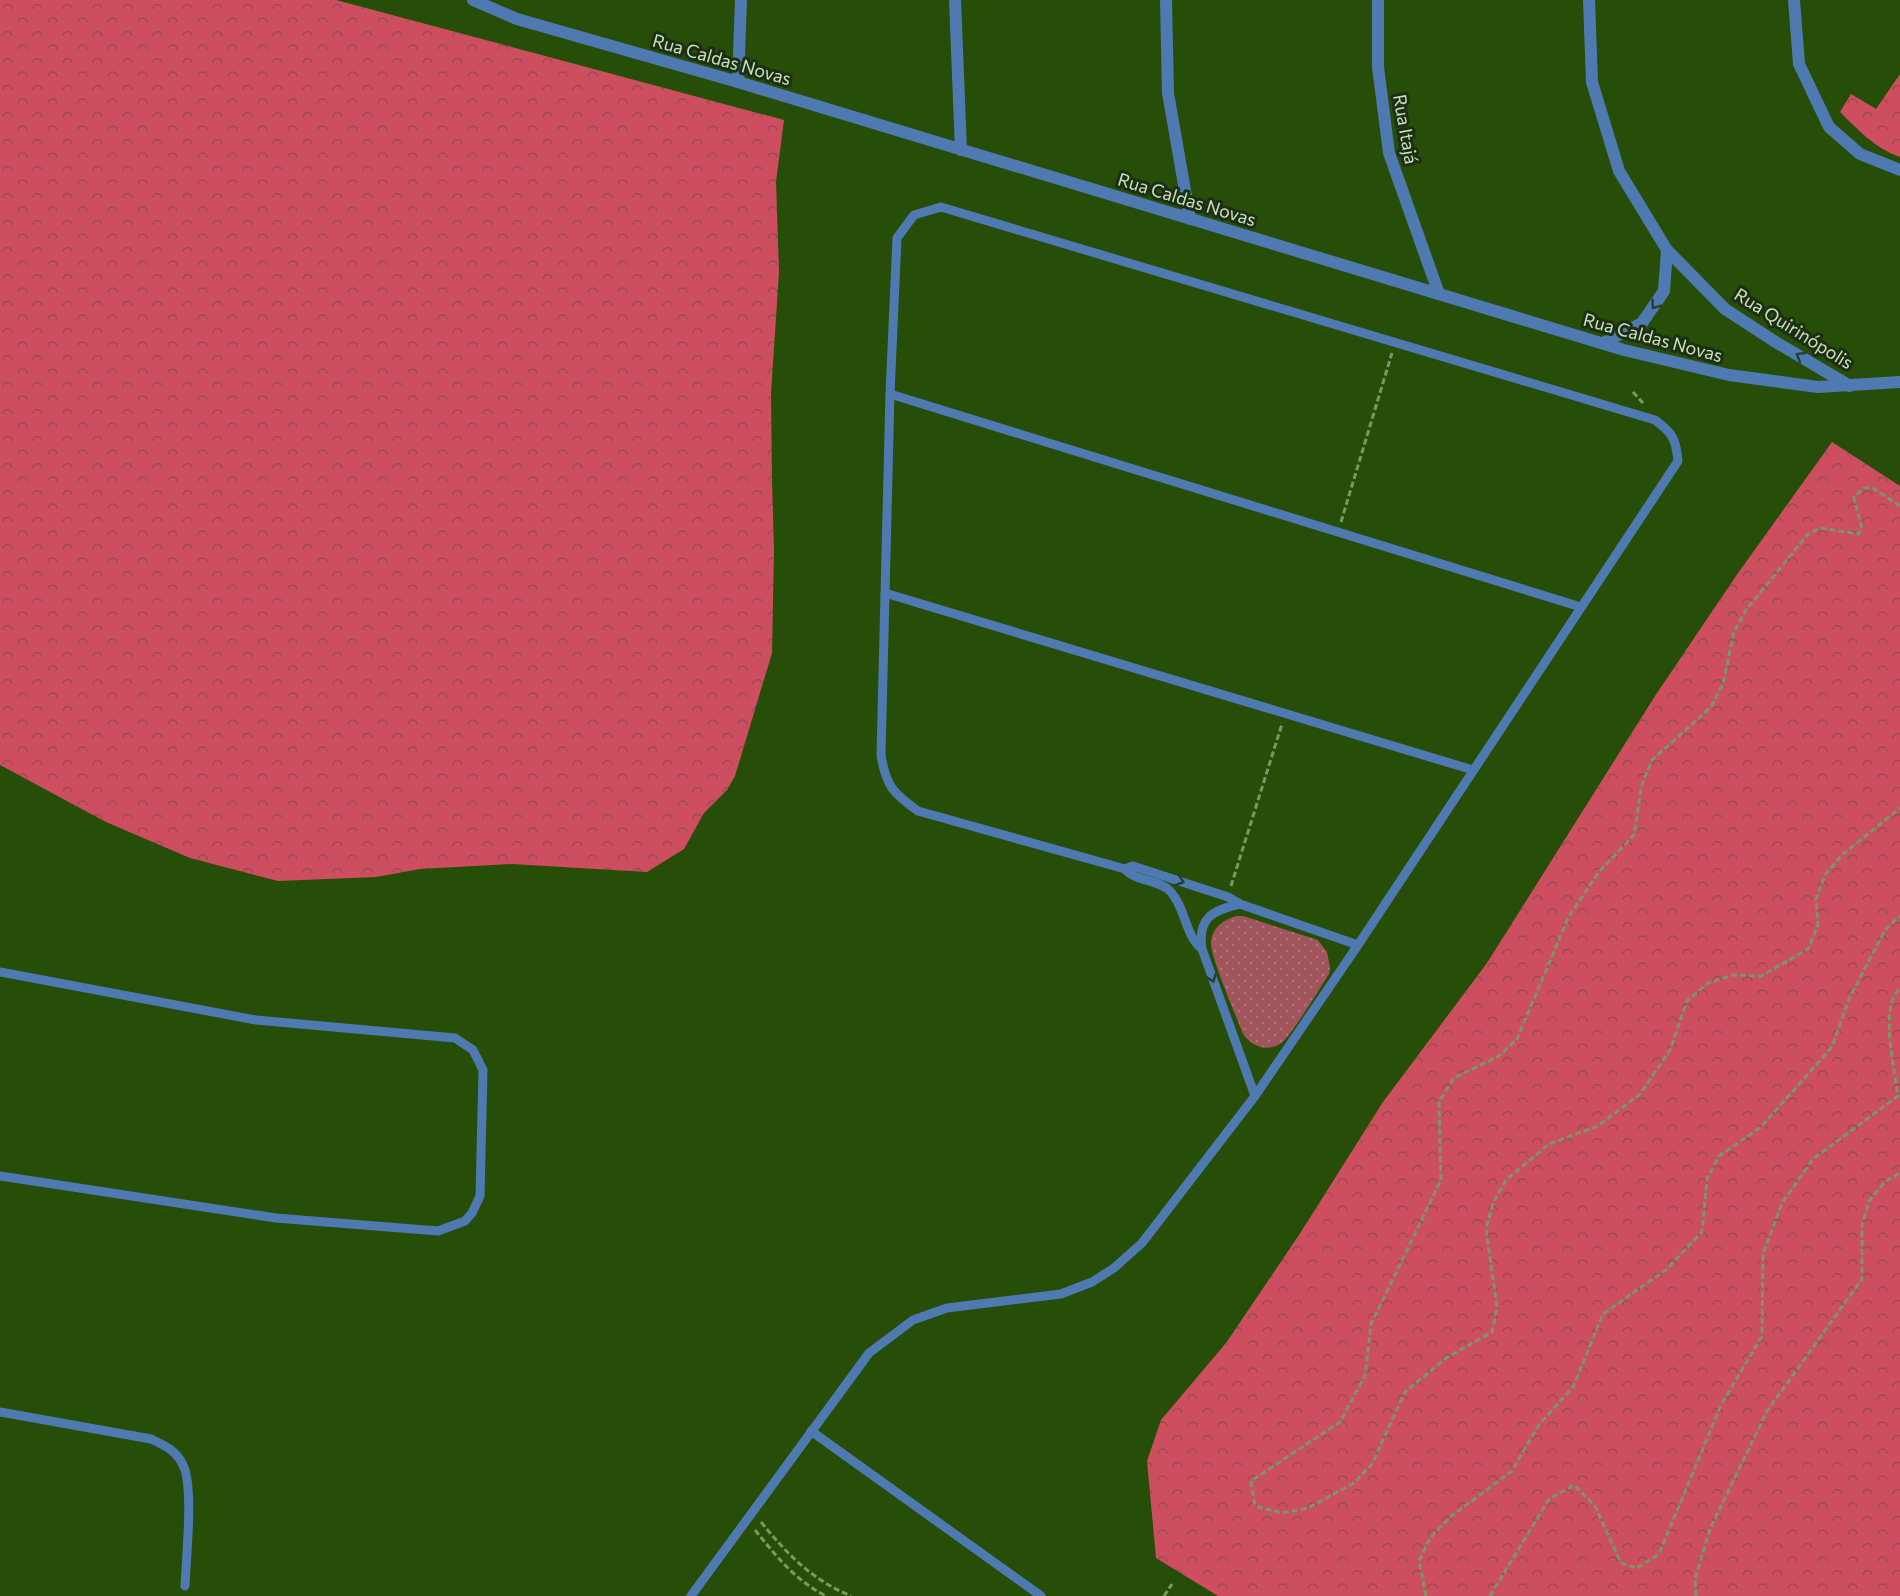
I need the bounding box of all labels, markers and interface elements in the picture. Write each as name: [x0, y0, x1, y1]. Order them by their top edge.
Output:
street label: Rua Caldas Novas: [650, 29, 794, 89]
street label: Rua Itajá: [1389, 92, 1423, 166]
street label: Rua Caldas Novas: [1115, 168, 1259, 230]
street label: Rua Quirinópolis: [1731, 283, 1857, 373]
one-way arrow: [1651, 298, 1662, 309]
street label: Rua Caldas Novas: [1581, 308, 1725, 366]
one-way arrow: [1796, 352, 1806, 364]
one-way arrow: [1174, 874, 1185, 887]
one-way arrow: [1205, 972, 1218, 983]

